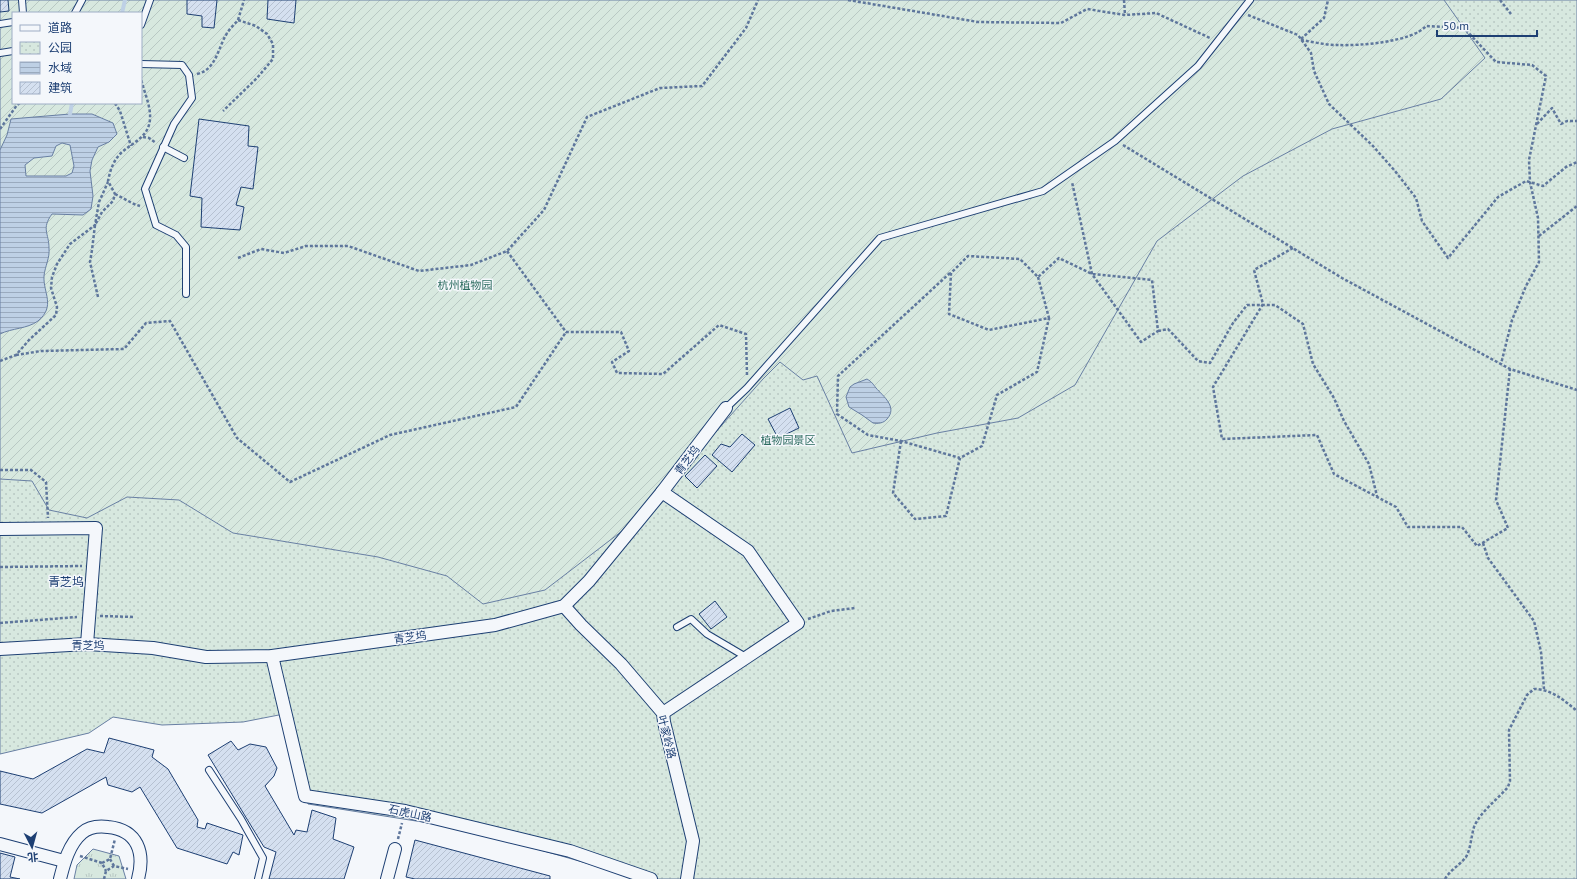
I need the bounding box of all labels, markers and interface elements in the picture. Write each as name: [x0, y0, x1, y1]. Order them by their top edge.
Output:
legend: [12, 12, 142, 104]
scale bar: [1437, 12, 1537, 38]
text: 50 m: [1443, 18, 1469, 33]
text: 道路: [48, 20, 72, 35]
text: 公园: [48, 40, 72, 55]
text: 水域: [48, 60, 72, 75]
text: 建筑: [48, 80, 72, 95]
park label: 杭州植物园: [438, 278, 493, 292]
park label: 植物园景区: [761, 433, 816, 447]
street label: 青芝坞: [671, 443, 703, 477]
district label: 青芝坞: [48, 574, 84, 589]
street label: 青芝坞: [393, 628, 427, 646]
street label: 青芝坞: [72, 638, 105, 652]
street label: 叶家岭路: [655, 714, 679, 760]
street label: 石虎山路: [387, 802, 433, 824]
north arrow: [12, 827, 52, 867]
text: 北: [27, 849, 39, 864]

